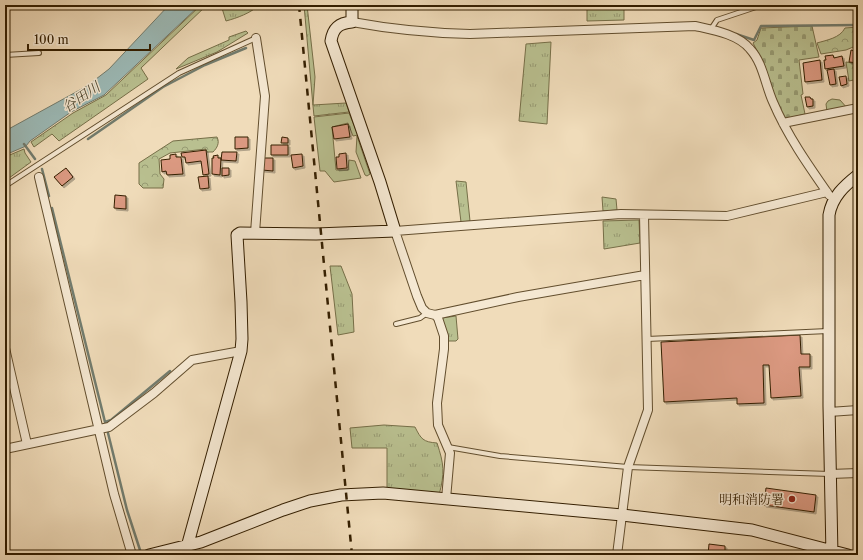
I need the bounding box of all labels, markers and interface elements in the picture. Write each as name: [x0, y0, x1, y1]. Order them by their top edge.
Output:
scale bar: [28, 26, 150, 52]
text: 100 m: [34, 32, 69, 47]
water label: 谷田川: [59, 77, 105, 116]
place label: 明和消防署: [719, 491, 784, 507]
marker: 明和消防署: [787, 494, 797, 504]

